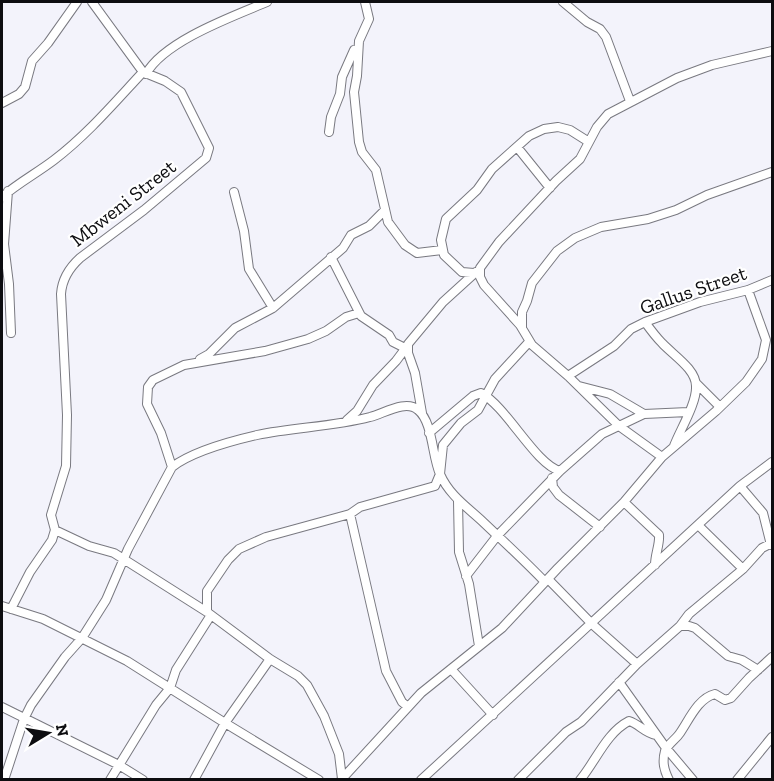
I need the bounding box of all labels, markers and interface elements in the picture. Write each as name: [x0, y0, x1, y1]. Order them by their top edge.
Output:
street label: Mbweni Street: [66, 154, 181, 252]
street label: Gallus Street: [636, 260, 750, 319]
north arrow: [18, 703, 78, 763]
text: N: [52, 722, 73, 738]

